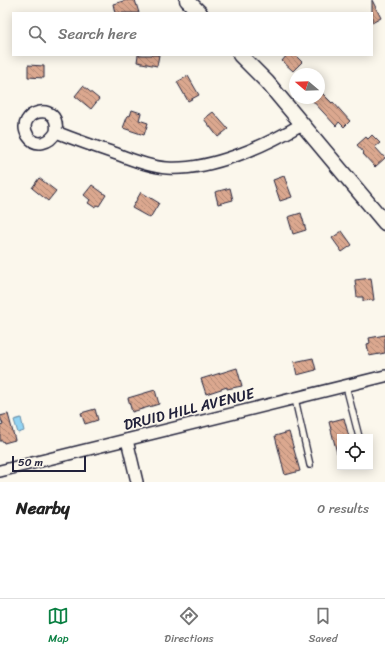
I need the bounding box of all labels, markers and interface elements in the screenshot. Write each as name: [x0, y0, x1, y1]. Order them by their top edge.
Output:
search box: [12, 12, 373, 56]
text: Search here: [58, 21, 137, 47]
icon: search: [26, 23, 48, 45]
north arrow: [289, 68, 325, 104]
street label: DRUID HILL AVENUE: [121, 380, 259, 438]
map controls: [337, 434, 373, 470]
button: locate: [337, 434, 373, 470]
text: 50 m: [18, 453, 43, 472]
scale bar: [12, 454, 86, 473]
text: Nearby: [16, 493, 70, 523]
text: 0 results: [317, 497, 369, 520]
tab: Map: [47, 605, 69, 648]
tab: Directions: [164, 605, 214, 648]
tab: Saved: [309, 605, 338, 648]

